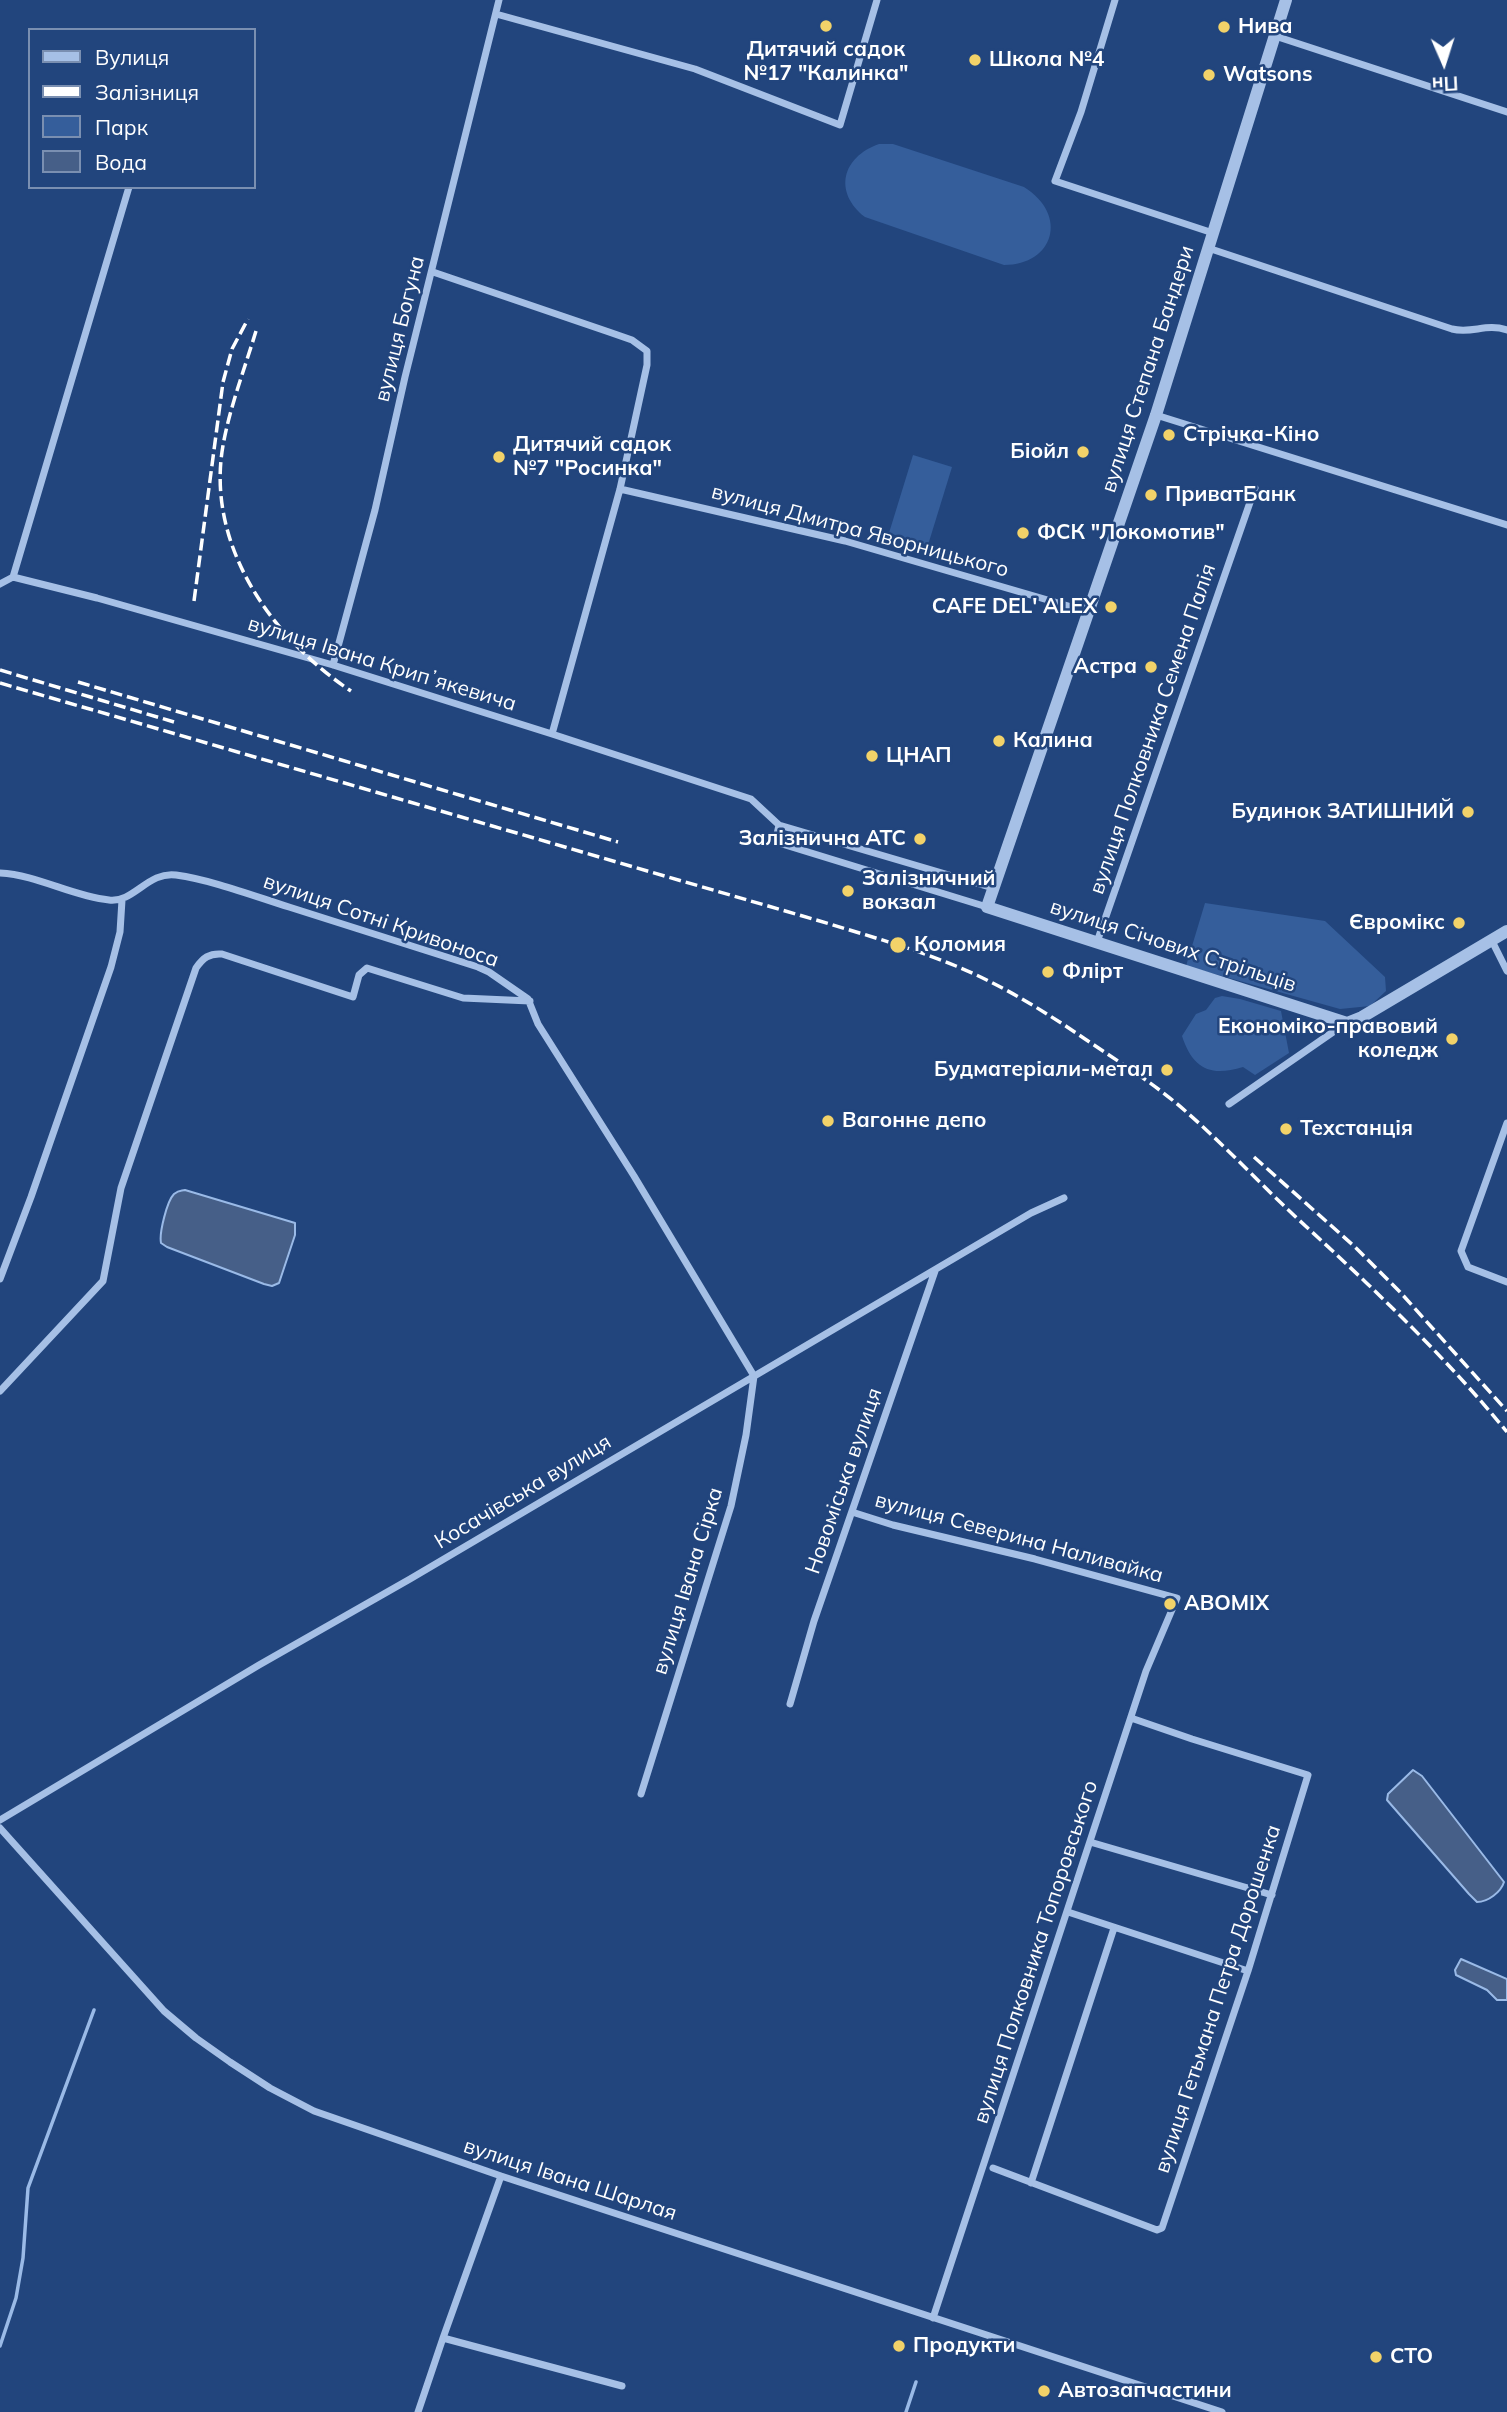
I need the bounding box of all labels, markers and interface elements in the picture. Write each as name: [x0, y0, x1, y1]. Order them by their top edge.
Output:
place label: Нива: [1238, 14, 1293, 40]
marker: Дитячий садок №17 "Калинка": [818, 18, 834, 34]
marker: Нива: [1216, 19, 1232, 35]
legend: [28, 28, 256, 189]
north arrow: [1409, 28, 1479, 98]
place label: Дитячий садок №17 "Калинка": [744, 37, 908, 87]
text: Вулиця: [95, 44, 169, 70]
place label: Школа №4: [989, 47, 1104, 73]
marker: Школа №4: [967, 52, 983, 68]
place label: Watsons: [1223, 62, 1312, 88]
marker: Watsons: [1201, 67, 1217, 83]
text: Пн: [1431, 71, 1459, 97]
text: Залізниця: [95, 79, 199, 105]
text: Парк: [95, 114, 148, 140]
text: Вода: [95, 149, 147, 175]
street label: вулиця Степана Бандери: [1096, 242, 1200, 496]
street label: вулиця Богуна: [370, 253, 430, 405]
place label: Стрічка-Кіно: [1183, 422, 1319, 448]
marker: Стрічка-Кіно: [1161, 427, 1177, 443]
place label: Дитячий садок №7 "Росинка": [513, 432, 671, 482]
place label: Біойл: [1010, 439, 1069, 465]
marker: Біойл: [1075, 444, 1091, 460]
marker: Дитячий садок №7 "Росинка": [491, 449, 507, 465]
street label: вулиця Дмитра Яворницького: [709, 479, 1011, 583]
place label: ПриватБанк: [1165, 482, 1296, 508]
marker: ПриватБанк: [1143, 487, 1159, 503]
place label: ФСК "Локомотив": [1037, 520, 1225, 546]
marker: ФСК "Локомотив": [1015, 525, 1031, 541]
street label: вулиця Полковника Семена Палія: [1084, 561, 1222, 897]
place label: CAFE DEL' ALEX: [932, 594, 1097, 620]
marker: CAFE DEL' ALEX: [1103, 599, 1119, 615]
street label: вулиця Івана Крипʼякевича: [245, 611, 519, 717]
place label: Астра: [1074, 654, 1137, 680]
marker: Астра: [1143, 659, 1159, 675]
place label: Калина: [1013, 728, 1093, 754]
marker: Калина: [991, 733, 1007, 749]
place label: ЦНАП: [886, 743, 951, 769]
marker: ЦНАП: [864, 748, 880, 764]
place label: Будинок ЗАТИШНИЙ: [1231, 799, 1454, 825]
marker: Будинок ЗАТИШНИЙ: [1460, 804, 1476, 820]
place label: Залізнична АТС: [739, 826, 906, 852]
marker: Залізнична АТС: [912, 831, 928, 847]
place label: Залізничний вокзал: [862, 866, 995, 916]
street label: вулиця Сотні Кривоноса: [260, 869, 502, 973]
marker: Залізничний вокзал: [840, 883, 856, 899]
street label: вулиця Січових Стрільців: [1047, 894, 1299, 998]
place label: Євромікс: [1349, 910, 1445, 936]
marker: Євромікс: [1451, 915, 1467, 931]
place label: Коломия: [914, 932, 1006, 958]
marker: Коломия: [888, 935, 908, 955]
place label: Флірт: [1062, 959, 1123, 985]
marker: Флірт: [1040, 964, 1056, 980]
place label: Економіко-правовий коледж: [1218, 1014, 1438, 1064]
marker: Економіко-правовий коледж: [1444, 1031, 1460, 1047]
place label: Будматеріали-метал: [934, 1057, 1153, 1083]
marker: Будматеріали-метал: [1159, 1062, 1175, 1078]
place label: Вагонне депо: [842, 1108, 987, 1134]
marker: Вагонне депо: [820, 1113, 836, 1129]
place label: Техстанція: [1300, 1116, 1413, 1142]
marker: Техстанція: [1278, 1121, 1294, 1137]
street label: Новоміська вулиця: [800, 1385, 888, 1577]
street label: Косачівська вулиця: [430, 1429, 616, 1555]
street label: вулиця Івана Сірка: [648, 1484, 728, 1678]
street label: вулиця Северина Наливайка: [872, 1487, 1166, 1589]
place label: ABOMIX: [1184, 1591, 1269, 1617]
marker: ABOMIX: [1162, 1596, 1178, 1612]
street label: вулиця Полковника Топоровського: [969, 1777, 1103, 2127]
street label: вулиця Гетьмана Петра Дорошенка: [1150, 1822, 1286, 2176]
street label: вулиця Івана Шарлая: [460, 2134, 680, 2226]
place label: Продукти: [913, 2333, 1015, 2359]
marker: Продукти: [891, 2338, 907, 2354]
place label: СТО: [1390, 2344, 1433, 2370]
marker: СТО: [1368, 2349, 1384, 2365]
place label: Автозапчастини: [1058, 2378, 1232, 2404]
marker: Автозапчастини: [1036, 2383, 1052, 2399]

